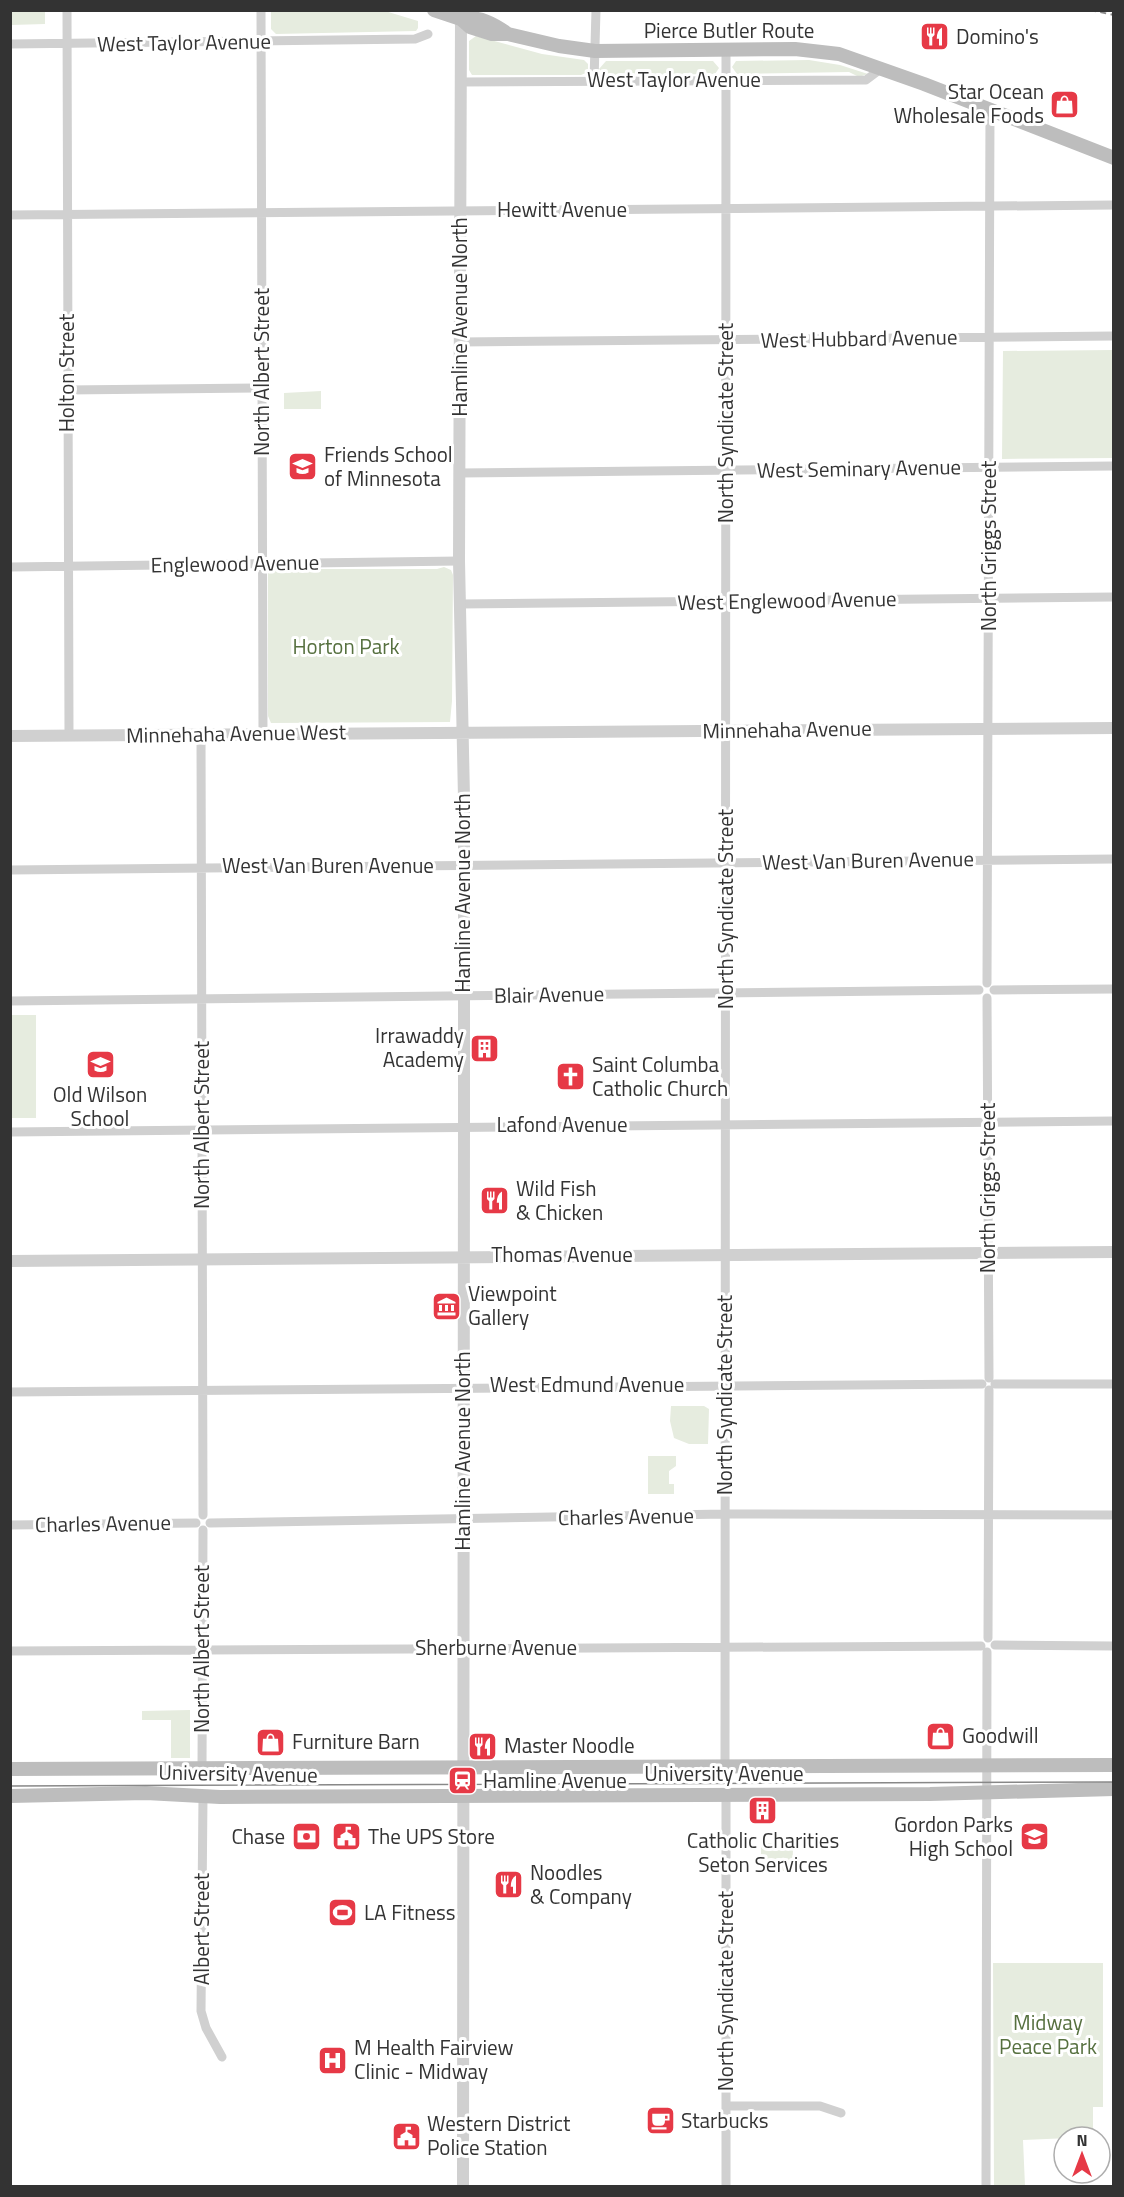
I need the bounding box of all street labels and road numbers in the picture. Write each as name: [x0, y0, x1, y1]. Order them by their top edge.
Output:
street label: Pierce Butler Route: [644, 14, 814, 46]
street label: West Taylor Avenue: [97, 24, 271, 60]
street label: West Taylor Avenue: [587, 63, 761, 95]
street label: Hewitt Avenue: [497, 193, 627, 225]
street label: Hamline Avenue North: [443, 217, 475, 417]
street label: North Albert Street: [245, 287, 277, 456]
street label: Holton Street: [50, 313, 82, 432]
street label: West Hubbard Avenue: [760, 320, 958, 356]
street label: North Syndicate Street: [709, 322, 741, 523]
street label: West Seminary Avenue: [757, 450, 961, 486]
street label: North Griggs Street: [972, 460, 1004, 631]
street label: Englewood Avenue: [150, 546, 320, 580]
street label: West Englewood Avenue: [677, 582, 897, 618]
street label: Minnehaha Avenue: [702, 712, 872, 746]
street label: Minnehaha Avenue West: [126, 715, 347, 751]
street label: Hamline Avenue North: [446, 793, 478, 993]
street label: North Syndicate Street: [709, 808, 741, 1009]
street label: West Van Buren Avenue: [762, 842, 974, 878]
street label: West Van Buren Avenue: [222, 849, 434, 881]
street label: Blair Avenue: [493, 977, 604, 1011]
street label: North Albert Street: [185, 1040, 217, 1209]
street label: North Griggs Street: [971, 1102, 1003, 1273]
street label: Lafond Avenue: [496, 1108, 628, 1140]
street label: Thomas Avenue: [491, 1238, 633, 1270]
street label: North Syndicate Street: [708, 1294, 740, 1495]
street label: Hamline Avenue North: [446, 1351, 478, 1551]
street label: West Edmund Avenue: [490, 1368, 684, 1400]
street label: Charles Avenue: [558, 1499, 694, 1533]
street label: Charles Avenue: [35, 1506, 171, 1540]
street label: North Albert Street: [185, 1564, 217, 1733]
street label: Sherburne Avenue: [415, 1631, 577, 1663]
street label: University Avenue: [158, 1756, 318, 1790]
street label: University Avenue: [644, 1757, 804, 1789]
street label: Albert Street: [185, 1872, 217, 1985]
street label: North Syndicate Street: [709, 1890, 741, 2091]

